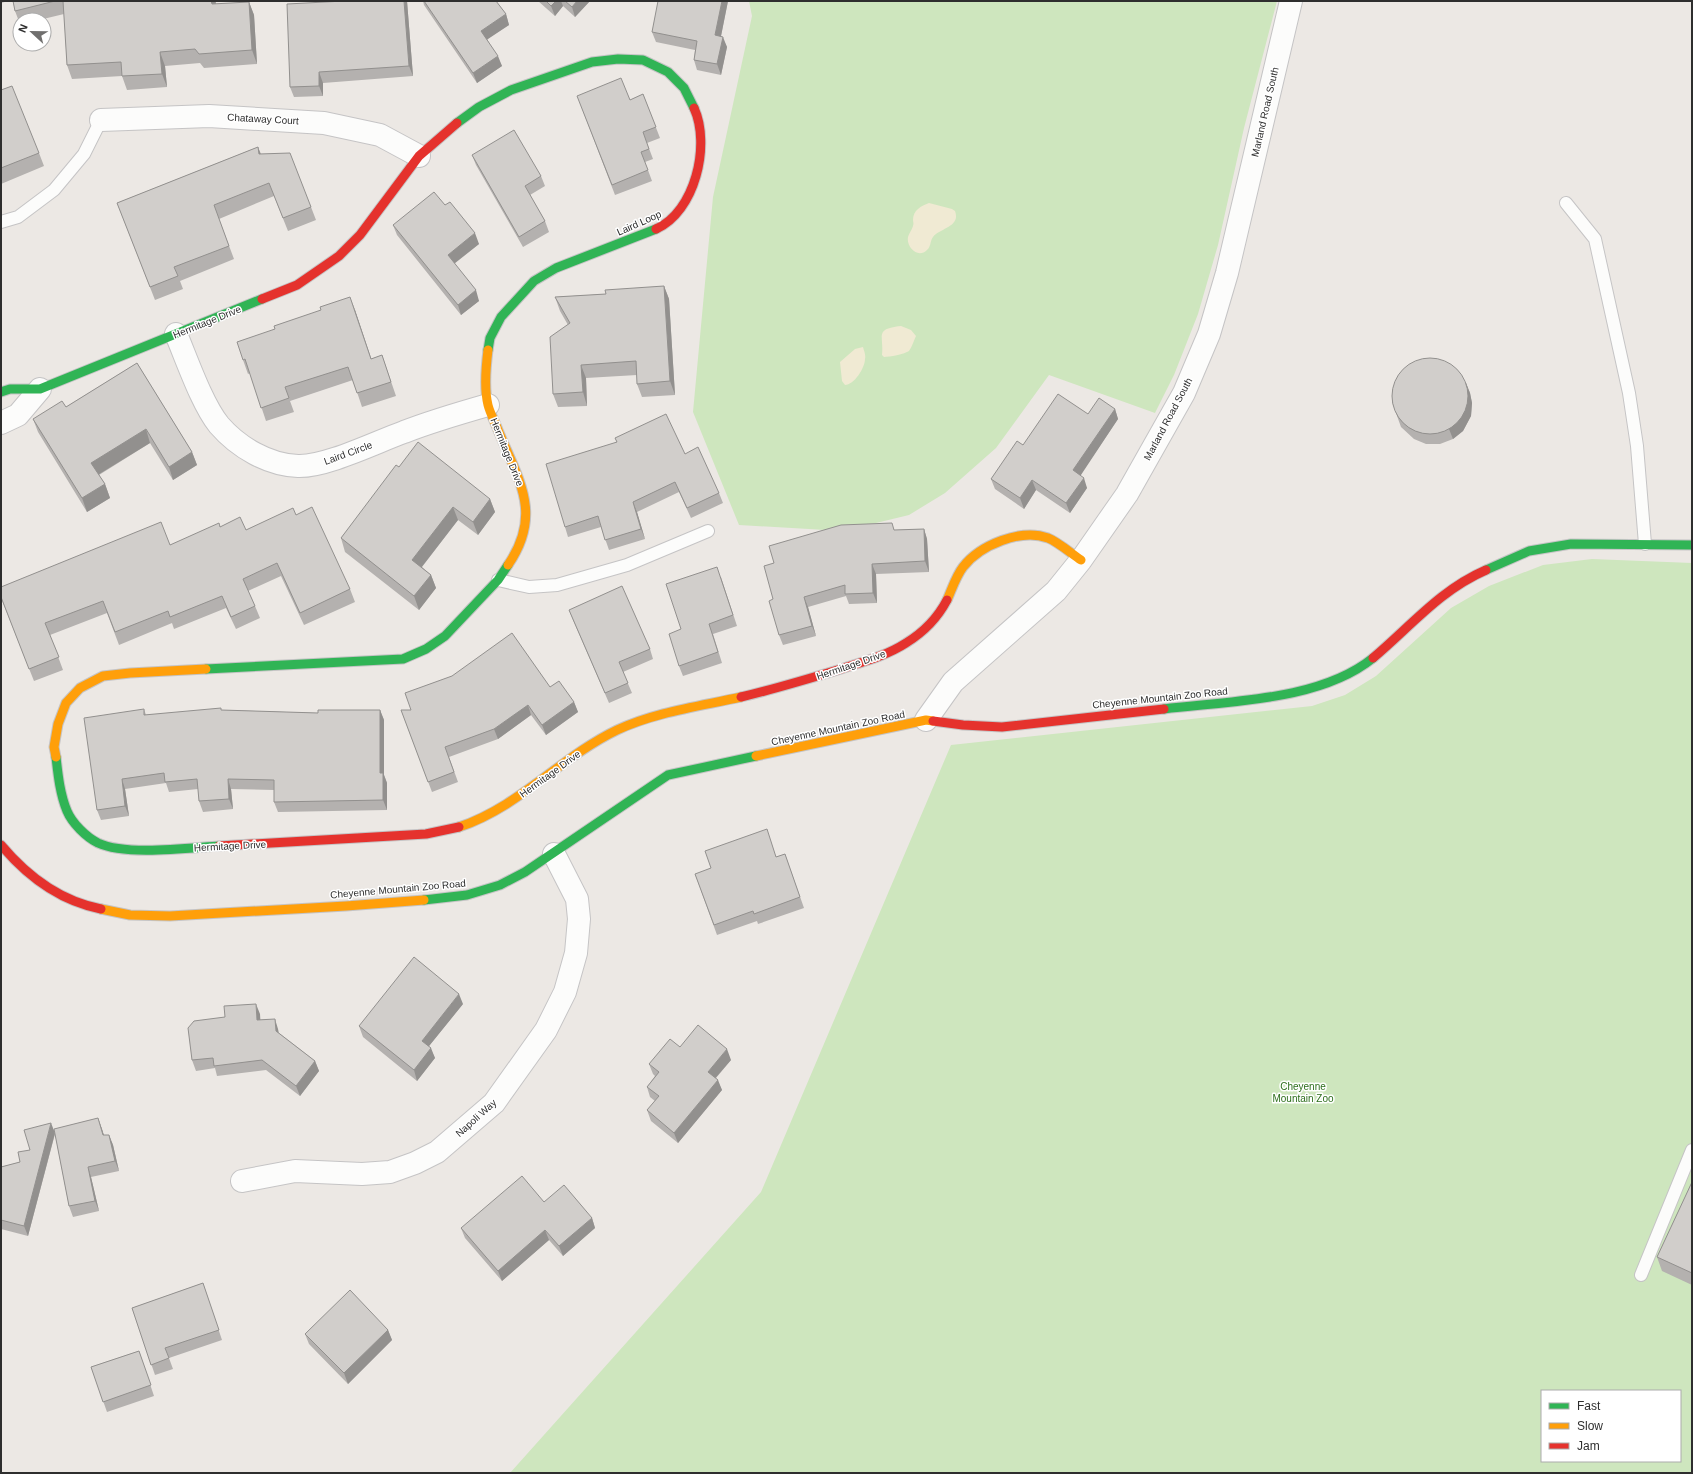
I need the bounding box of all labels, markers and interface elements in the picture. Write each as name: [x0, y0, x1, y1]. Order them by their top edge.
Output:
north arrow: [12, 12, 52, 52]
text: N: [16, 22, 30, 34]
street label: Marland Road South: [1249, 66, 1281, 158]
street label: Chataway Court: [227, 112, 299, 126]
street label: Laird Loop: [615, 208, 663, 238]
street label: Hermitage Drive: [171, 303, 243, 341]
street label: Marland Road South: [1142, 376, 1194, 462]
street label: Hermitage Drive: [488, 416, 526, 488]
street label: Laird Circle: [322, 439, 374, 467]
street label: Hermitage Drive: [815, 648, 887, 682]
street label: Cheyenne Mountain Zoo Road: [1092, 685, 1228, 711]
street label: Cheyenne Mountain Zoo Road: [770, 708, 906, 748]
street label: Hermitage Drive: [518, 748, 583, 800]
street label: Hermitage Drive: [194, 839, 267, 853]
street label: Cheyenne Mountain Zoo Road: [330, 878, 466, 900]
park label: Cheyenne Mountain Zoo: [1272, 1081, 1334, 1104]
street label: Napoli Way: [453, 1097, 499, 1139]
legend: [1541, 1390, 1681, 1462]
text: Fast: [1577, 1399, 1601, 1413]
text: Slow: [1577, 1419, 1603, 1433]
text: Jam: [1577, 1439, 1600, 1453]

